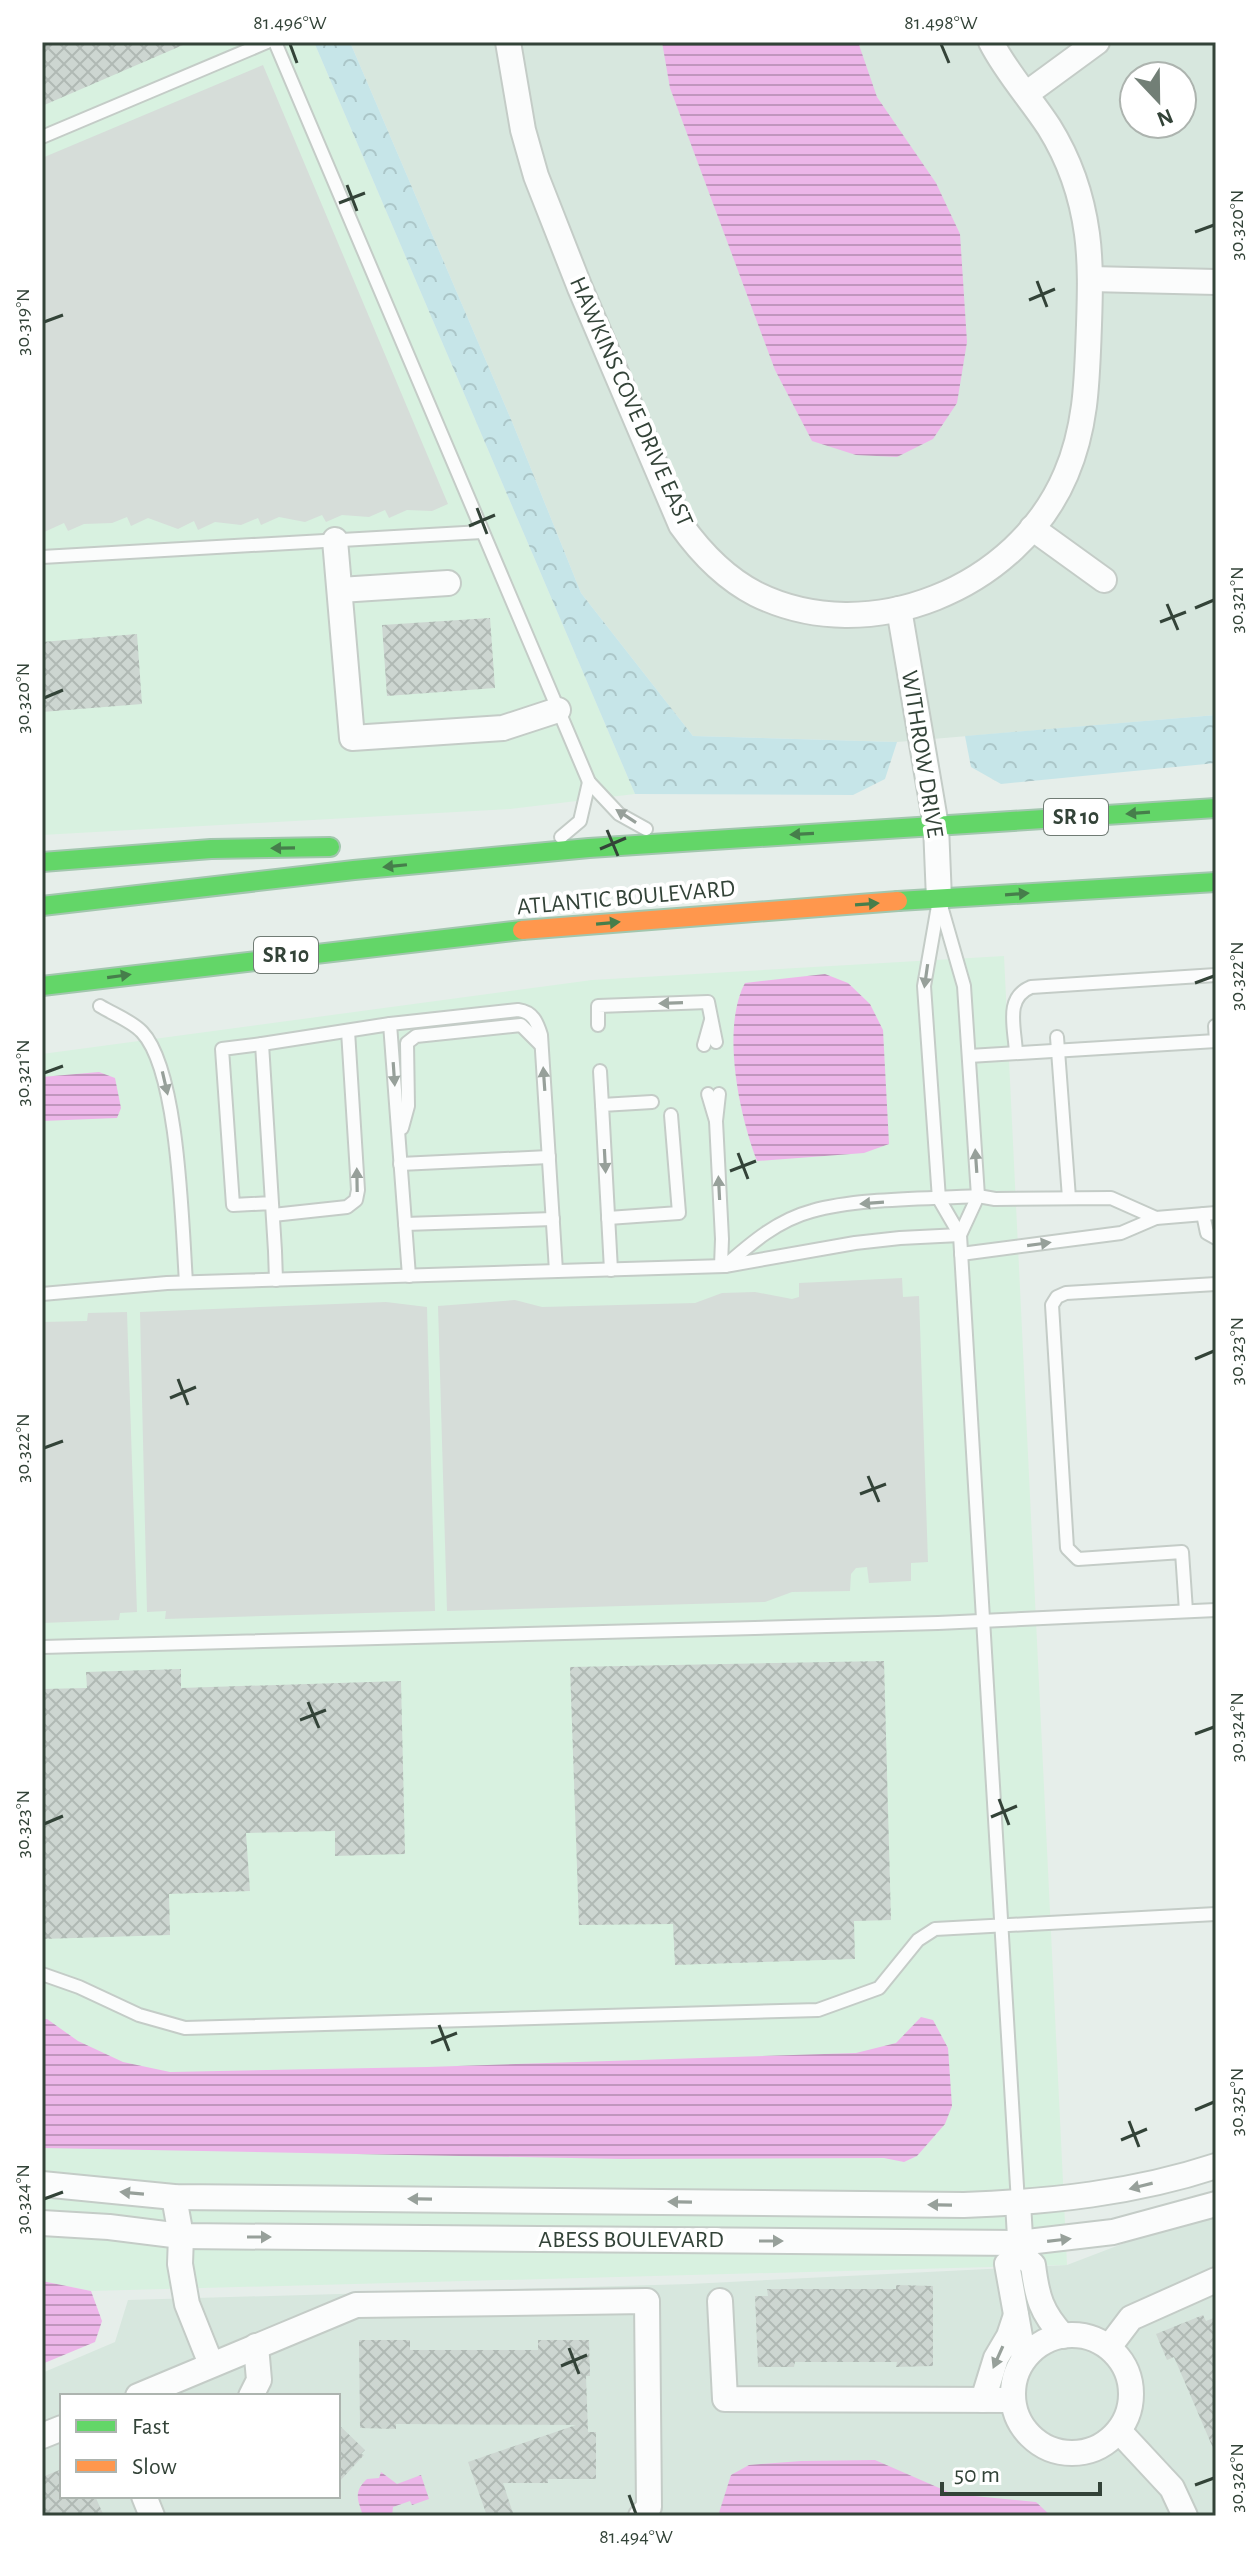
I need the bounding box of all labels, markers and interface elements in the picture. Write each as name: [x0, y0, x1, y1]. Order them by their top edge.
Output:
text: 81.496°W: [253, 13, 327, 33]
text: 81.498°W: [904, 13, 978, 33]
north arrow: [1118, 60, 1198, 140]
text: N: [1154, 105, 1176, 131]
text: 30.320°N: [1227, 190, 1247, 260]
street label: HAWKINS COVE DRIVE EAST: [565, 273, 697, 531]
text: 30.319°N: [13, 288, 33, 356]
text: 30.321°N: [1227, 566, 1247, 634]
text: 30.320°N: [13, 663, 33, 733]
street label: WITHROW DRIVE: [897, 669, 947, 840]
road number: SR 10: [1044, 799, 1108, 835]
one-way arrow: [1125, 807, 1150, 820]
one-way arrow: [615, 809, 636, 824]
one-way arrow: [789, 828, 814, 841]
one-way arrow: [270, 842, 295, 854]
one-way arrow: [382, 860, 407, 873]
street label: ATLANTIC BOULEVARD: [516, 877, 736, 919]
one-way arrow: [1005, 887, 1030, 900]
one-way arrow: [855, 897, 880, 910]
one-way arrow: [596, 916, 621, 929]
road number: SR 10: [254, 937, 318, 973]
text: 30.322°N: [1227, 941, 1247, 1011]
one-way arrow: [919, 964, 932, 989]
one-way arrow: [107, 969, 132, 982]
one-way arrow: [658, 997, 683, 1010]
text: 30.321°N: [13, 1039, 33, 1107]
one-way arrow: [388, 1062, 401, 1087]
one-way arrow: [537, 1066, 550, 1091]
one-way arrow: [160, 1071, 172, 1096]
one-way arrow: [969, 1148, 982, 1173]
one-way arrow: [598, 1149, 611, 1174]
one-way arrow: [350, 1167, 363, 1192]
one-way arrow: [713, 1175, 726, 1200]
one-way arrow: [859, 1197, 884, 1210]
one-way arrow: [1026, 1237, 1051, 1250]
text: 30.323°N: [1227, 1317, 1247, 1385]
text: 30.322°N: [13, 1413, 33, 1483]
text: 30.324°N: [1227, 1692, 1247, 1762]
text: 30.323°N: [13, 1790, 33, 1858]
text: 30.325°N: [1227, 2068, 1247, 2136]
text: 30.324°N: [13, 2164, 33, 2234]
one-way arrow: [1128, 2180, 1153, 2192]
one-way arrow: [119, 2186, 144, 2199]
one-way arrow: [407, 2193, 432, 2206]
one-way arrow: [667, 2196, 692, 2208]
one-way arrow: [927, 2199, 952, 2211]
street label: ABESS BOULEVARD: [538, 2228, 724, 2252]
one-way arrow: [247, 2231, 272, 2243]
one-way arrow: [1046, 2233, 1071, 2246]
one-way arrow: [759, 2235, 784, 2247]
one-way arrow: [991, 2345, 1005, 2369]
legend: [60, 2394, 340, 2498]
text: Fast: [132, 2415, 170, 2439]
text: 30.326°N: [1227, 2443, 1247, 2513]
scale bar: [942, 2446, 1100, 2496]
text: Slow: [132, 2455, 177, 2479]
text: 50 m: [954, 2463, 1000, 2487]
text: 81.494°W: [599, 2527, 673, 2547]

